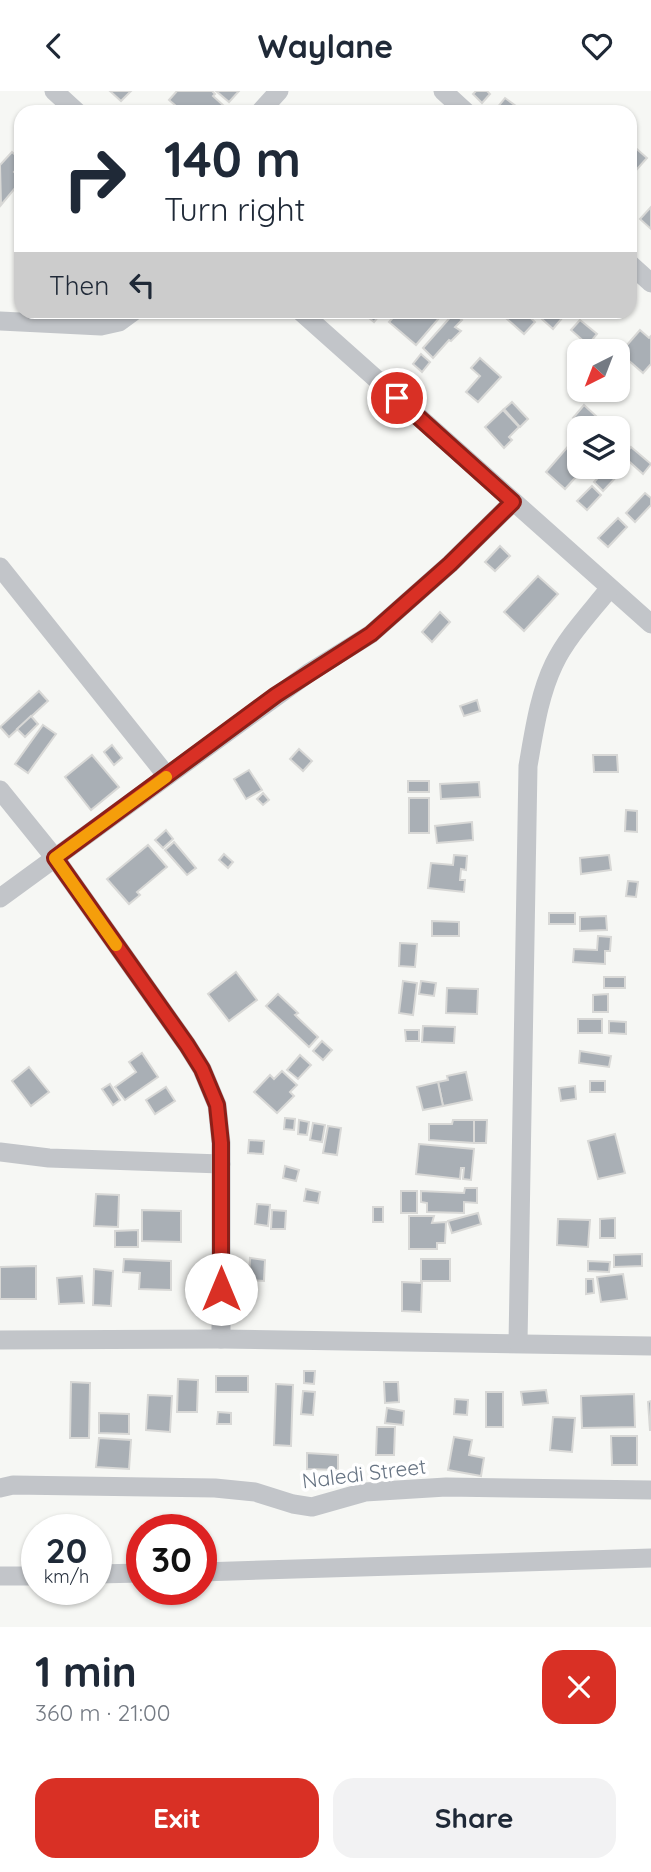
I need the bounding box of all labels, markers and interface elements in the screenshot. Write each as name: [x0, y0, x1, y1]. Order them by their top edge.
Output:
text: Waylane: [258, 26, 393, 66]
icon: back: [35, 27, 73, 65]
icon: heart: [578, 27, 616, 65]
text: 140 m: [164, 128, 301, 189]
icon: right: [49, 133, 140, 224]
text: Turn right: [164, 189, 305, 229]
icon: left: [123, 266, 161, 304]
text: Then: [49, 269, 109, 302]
north arrow: [567, 339, 630, 403]
map controls: [567, 339, 630, 479]
pin: [367, 368, 427, 428]
icon: arrive: [378, 379, 416, 417]
button: layers: [567, 416, 630, 479]
position arrow: [184, 1252, 258, 1326]
street label: Naledi Street: [300, 1452, 428, 1494]
speed limit sign: 30: [126, 1514, 217, 1605]
text: 20: [46, 1528, 87, 1572]
text: km/h: [44, 1565, 89, 1588]
text: 1 min: [35, 1645, 137, 1698]
button: close: [542, 1650, 616, 1724]
text: 360 m · 21:00: [35, 1698, 170, 1727]
button: Exit: [35, 1778, 319, 1858]
button: Share: [333, 1778, 616, 1858]

